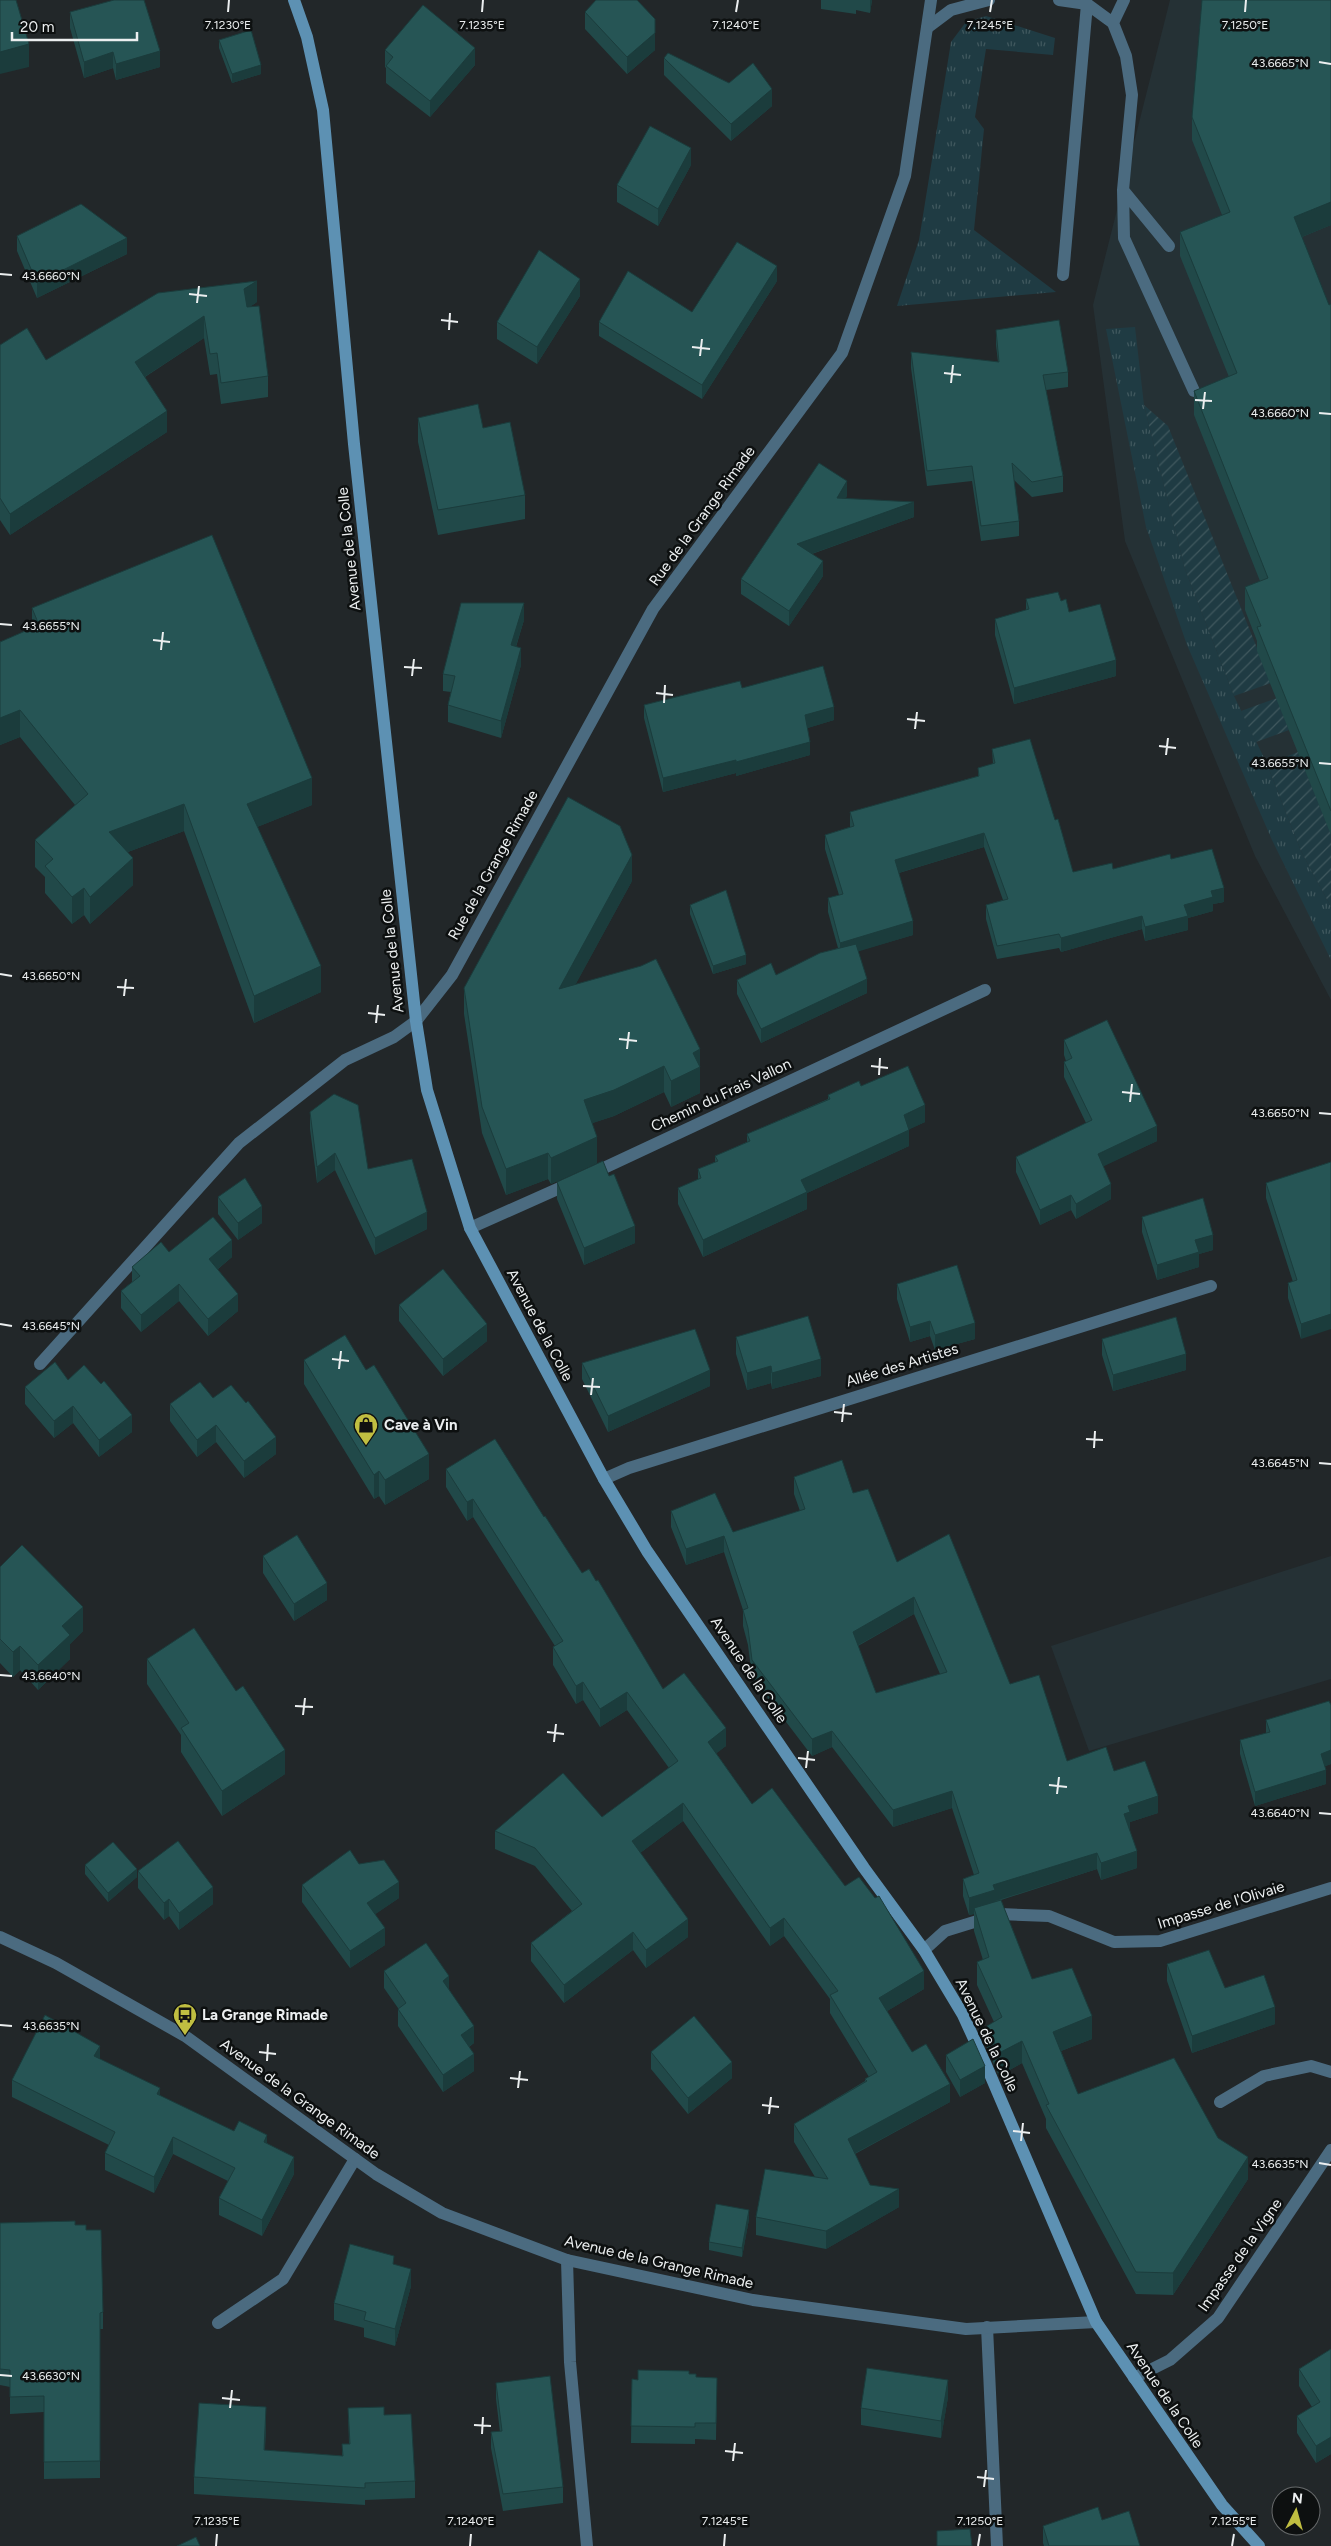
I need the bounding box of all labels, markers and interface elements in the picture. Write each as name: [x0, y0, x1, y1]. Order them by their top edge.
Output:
scale bar: [12, 10, 138, 42]
text: 20 m: [20, 18, 54, 36]
text: 7.1230°E: [205, 18, 251, 32]
text: 7.1235°E: [459, 18, 505, 32]
text: 7.1240°E: [712, 18, 760, 32]
text: 7.1245°E: [967, 18, 1013, 32]
text: 7.1250°E: [1222, 18, 1268, 32]
text: 43.6665°N: [1251, 56, 1309, 70]
text: 43.6660°N: [22, 269, 80, 283]
text: 43.6660°N: [1251, 406, 1309, 420]
street label: Rue de la Grange Rimade: [645, 443, 759, 589]
street label: Avenue de la Colle: [334, 486, 364, 612]
text: 43.6655°N: [22, 619, 80, 633]
text: 43.6655°N: [1251, 756, 1309, 770]
street label: Rue de la Grange Rimade: [444, 787, 542, 943]
street label: Avenue de la Colle: [377, 888, 407, 1014]
text: 43.6650°N: [22, 969, 80, 983]
street label: Chemin du Frais Vallon: [648, 1055, 794, 1135]
text: 43.6650°N: [1251, 1106, 1309, 1120]
street label: Avenue de la Colle: [503, 1266, 577, 1384]
text: 43.6645°N: [22, 1319, 80, 1333]
street label: Allée des Artistes: [844, 1339, 960, 1391]
shop icon: Cave à Vin: [353, 1412, 379, 1446]
place label: Cave à Vin: [384, 1416, 457, 1434]
text: 43.6645°N: [1251, 1456, 1309, 1470]
street label: Avenue de la Colle: [707, 1614, 791, 1726]
text: 43.6640°N: [22, 1669, 80, 1683]
text: 43.6640°N: [1251, 1806, 1309, 1820]
street label: Impasse de l'Olivaie: [1155, 1877, 1287, 1933]
street label: Avenue de la Colle: [952, 1975, 1022, 2095]
bus stop icon: La Grange Rimade: [172, 2002, 198, 2036]
place label: La Grange Rimade: [202, 2006, 328, 2024]
text: 43.6635°N: [22, 2019, 80, 2033]
street label: Avenue de la Grange Rimade: [217, 2035, 383, 2163]
text: 43.6635°N: [1251, 2157, 1309, 2171]
street label: Impasse de la Vigne: [1194, 2195, 1286, 2315]
street label: Avenue de la Grange Rimade: [563, 2231, 755, 2293]
street label: Avenue de la Colle: [1123, 2339, 1207, 2451]
text: 43.6630°N: [22, 2369, 80, 2383]
north arrow: [1271, 2486, 1321, 2536]
text: N: [1291, 2490, 1304, 2508]
text: 7.1235°E: [194, 2514, 240, 2528]
text: 7.1240°E: [447, 2514, 495, 2528]
text: 7.1245°E: [702, 2514, 748, 2528]
text: 7.1250°E: [957, 2514, 1003, 2528]
text: 7.1255°E: [1211, 2514, 1257, 2528]

